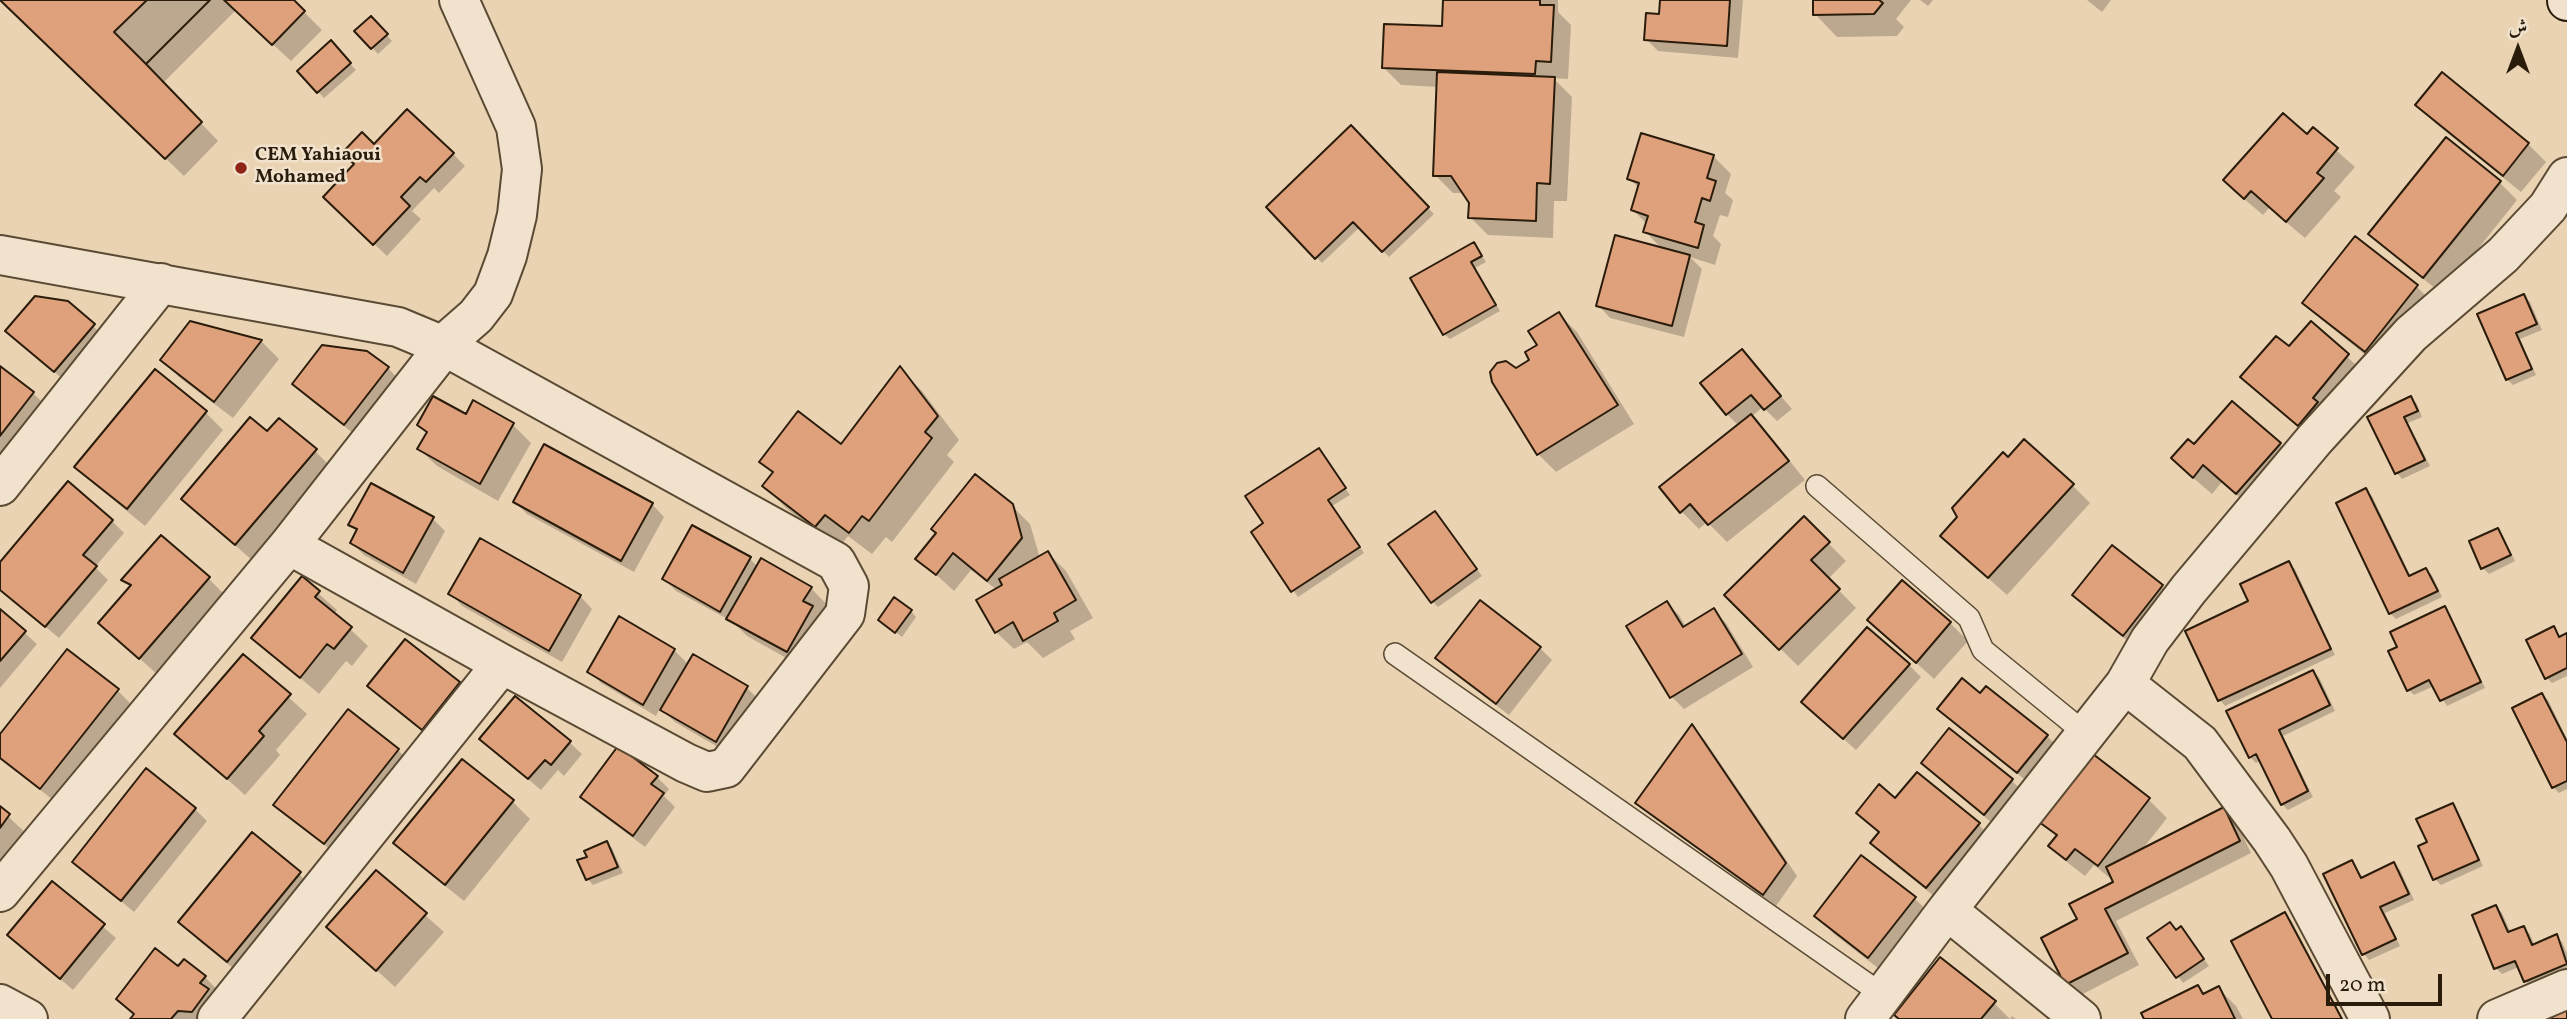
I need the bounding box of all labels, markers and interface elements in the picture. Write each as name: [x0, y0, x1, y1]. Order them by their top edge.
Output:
north arrow: [2483, 14, 2553, 84]
text: ش: [2509, 15, 2527, 41]
place label: CEM Yahiaoui Mohamed: [255, 146, 381, 190]
marker: CEM Yahiaoui Mohamed: [233, 160, 249, 176]
scale bar: [2329, 960, 2444, 1004]
text: 20 m: [2339, 971, 2385, 1000]

